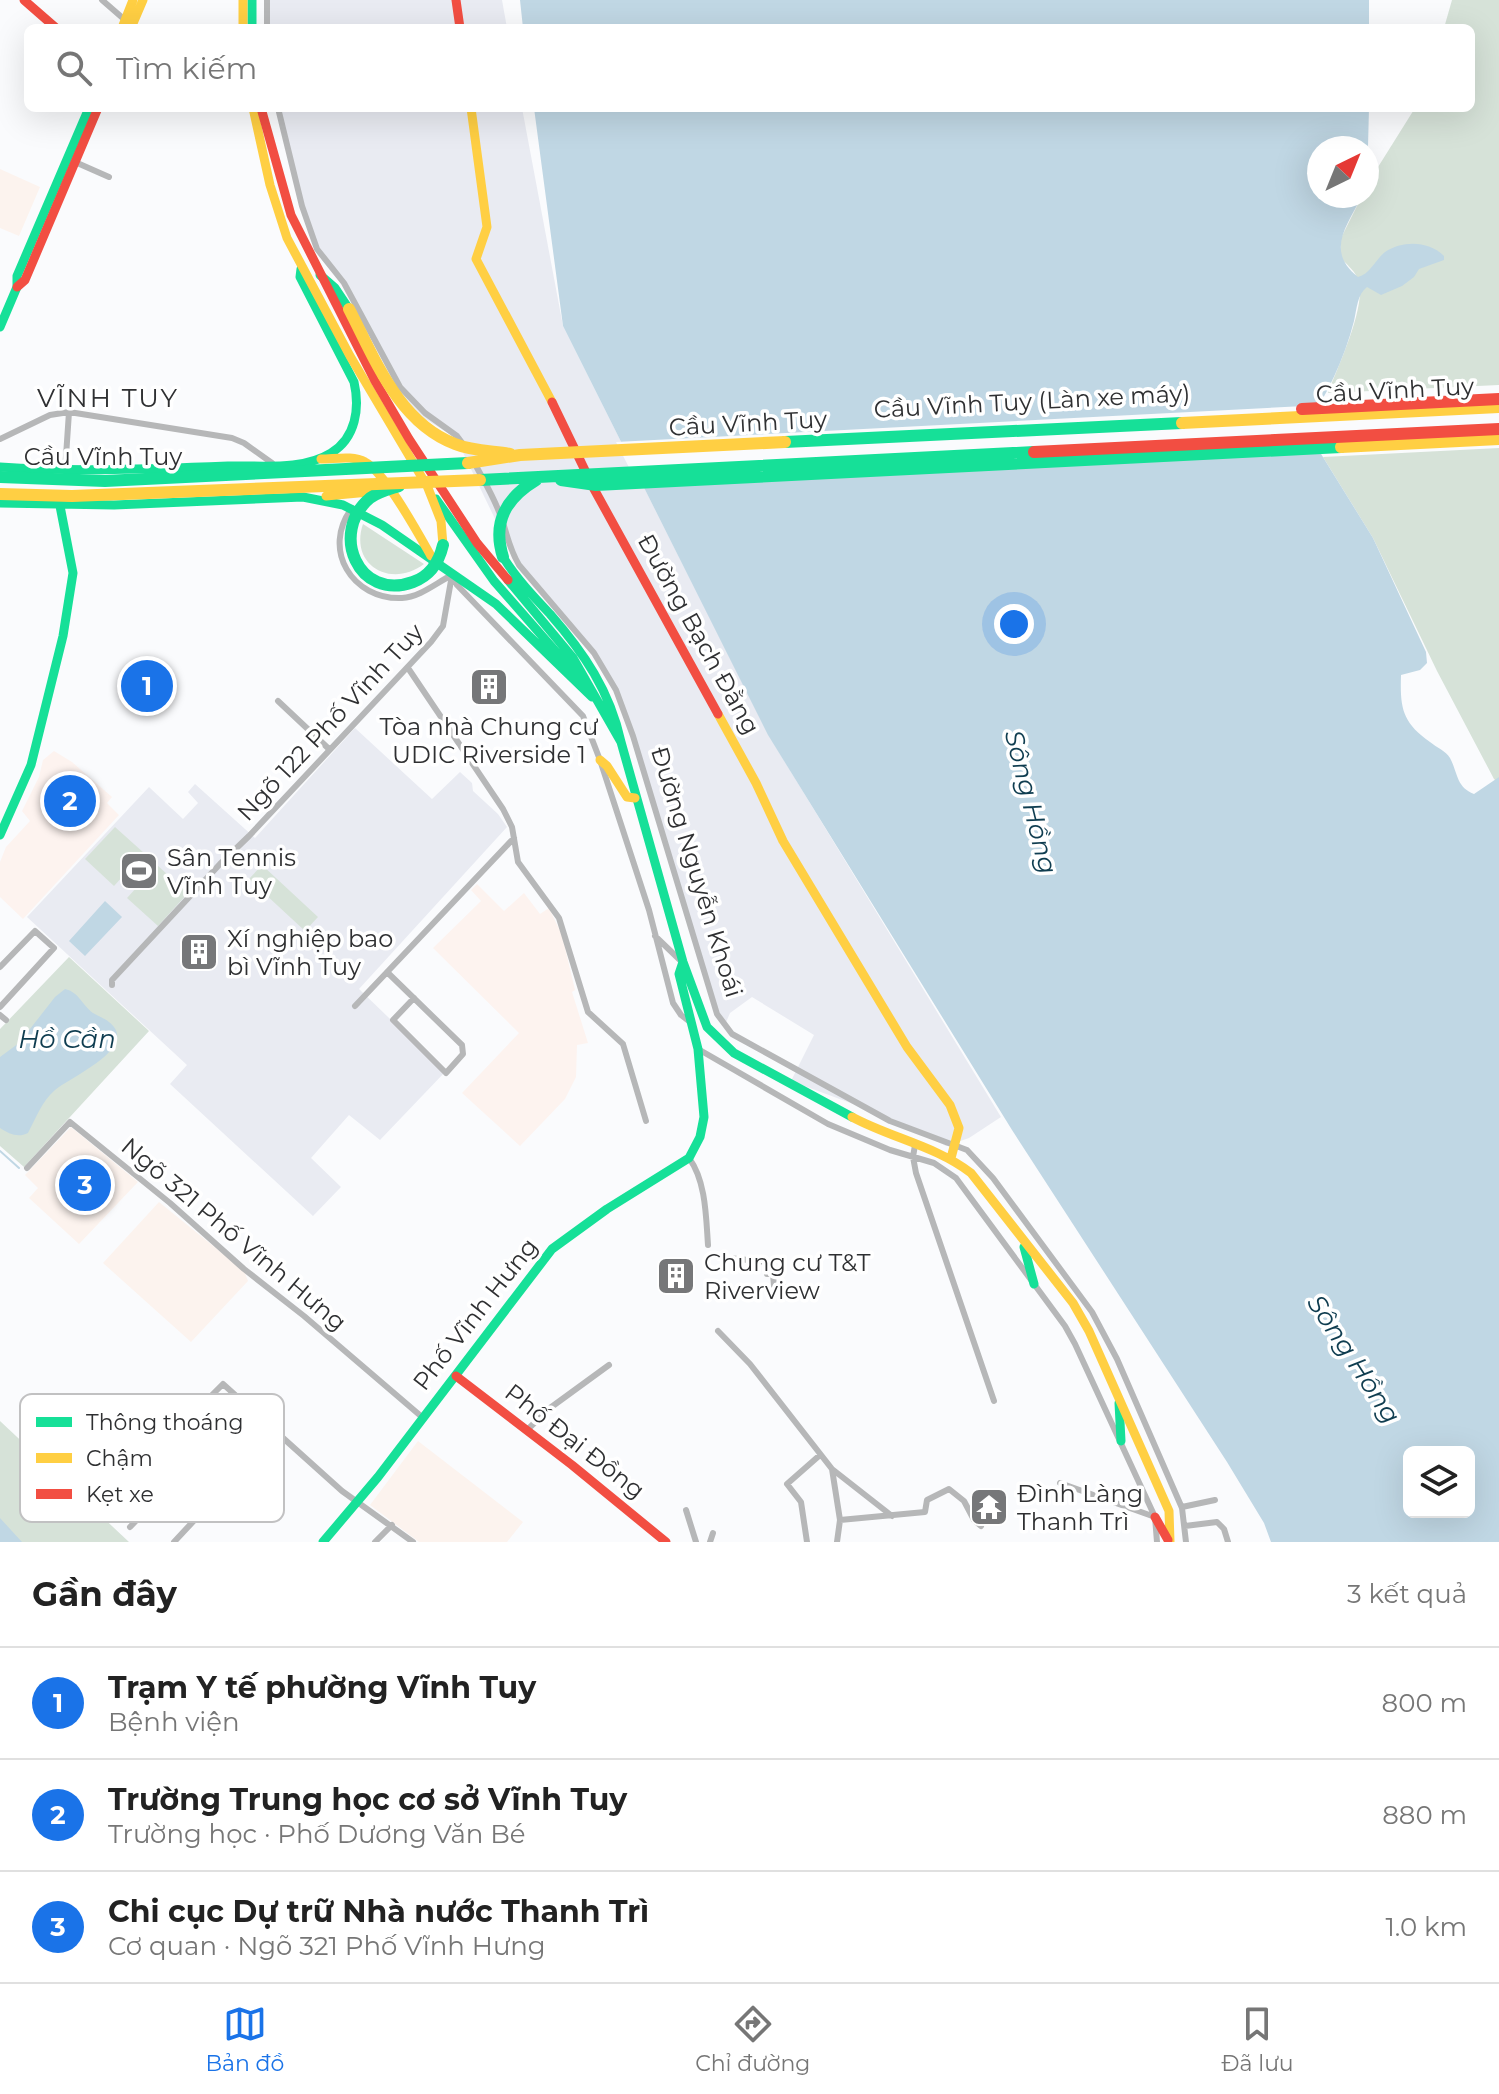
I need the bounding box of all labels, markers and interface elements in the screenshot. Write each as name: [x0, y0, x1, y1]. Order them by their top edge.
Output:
search box: [24, 24, 1475, 112]
icon: search: [52, 46, 96, 90]
text: Tìm kiếm: [116, 50, 257, 87]
north arrow: [1307, 136, 1379, 208]
street label: Cầu Vĩnh Tuy: [1315, 371, 1475, 409]
street label: Cầu Vĩnh Tuy (Làn xe máy): [873, 378, 1191, 424]
district label: VĨNH TUY: [37, 382, 179, 414]
street label: Cầu Vĩnh Tuy: [668, 404, 828, 442]
street label: Cầu Vĩnh Tuy: [24, 442, 182, 471]
street label: Đường Bạch Đằng: [632, 529, 766, 739]
your location: [994, 604, 1034, 644]
street label: Ngõ 122 Phố Vĩnh Tuy: [231, 617, 429, 827]
pin: 1: [121, 656, 173, 716]
building icon: Tòa nhà Chung cư UDIC Riverside 1: [468, 666, 510, 708]
place label: Tòa nhà Chung cư UDIC Riverside 1: [380, 712, 598, 769]
water label: Sông Hồng: [998, 727, 1064, 877]
street label: Đường Nguyễn Khoái: [645, 743, 749, 1001]
pin: 2: [44, 771, 96, 831]
place label: Sân Tennis Vĩnh Tuy: [167, 843, 296, 900]
sports icon: Sân Tennis Vĩnh Tuy: [118, 850, 160, 892]
place label: Xí nghiệp bao bì Vĩnh Tuy: [227, 924, 393, 981]
building icon: Xí nghiệp bao bì Vĩnh Tuy: [178, 931, 220, 973]
water label: Hồ Cần: [18, 1023, 116, 1055]
street label: Ngõ 321 Phố Vĩnh Hưng: [116, 1131, 352, 1337]
pin: 3: [59, 1155, 111, 1215]
street label: Phố Vĩnh Hưng: [407, 1232, 543, 1396]
place label: Chung cư T&T Riverview: [704, 1248, 871, 1305]
building icon: Chung cư T&T Riverview: [655, 1255, 697, 1297]
water label: Sông Hồng: [1300, 1289, 1408, 1429]
street label: Phố Đại Đồng: [499, 1377, 651, 1505]
legend: [20, 1394, 284, 1522]
text: Thông thoáng: [86, 1409, 243, 1436]
text: Chậm: [86, 1445, 153, 1472]
map controls: [1403, 1446, 1475, 1518]
button: layers: [1403, 1446, 1475, 1518]
place label: Đình Làng Thanh Trì: [1017, 1479, 1143, 1536]
text: Kẹt xe: [86, 1481, 154, 1508]
temple icon: Đình Làng Thanh Trì: [968, 1486, 1010, 1528]
text: Gần đây: [32, 1573, 177, 1615]
text: 3 kết quả: [1347, 1578, 1467, 1610]
text: Trạm Y tế phường Vĩnh Tuy: [108, 1669, 536, 1706]
text: 1: [53, 1687, 63, 1719]
text: 800 m: [1382, 1687, 1467, 1719]
text: Bệnh viện: [108, 1706, 240, 1738]
text: Trường Trung học cơ sở Vĩnh Tuy: [108, 1781, 627, 1818]
text: 2: [50, 1799, 66, 1831]
text: 880 m: [1382, 1799, 1467, 1831]
text: Trường học · Phố Dương Văn Bé: [108, 1818, 526, 1850]
text: Chi cục Dự trữ Nhà nước Thanh Trì: [108, 1893, 649, 1930]
text: 3: [50, 1911, 66, 1943]
text: 1.0 km: [1385, 1911, 1467, 1943]
text: Cơ quan · Ngõ 321 Phố Vĩnh Hưng: [108, 1930, 546, 1962]
tab: Bản đồ: [205, 2002, 284, 2077]
tab: Chỉ đường: [695, 2002, 810, 2077]
tab: Đã lưu: [1221, 2002, 1294, 2077]

